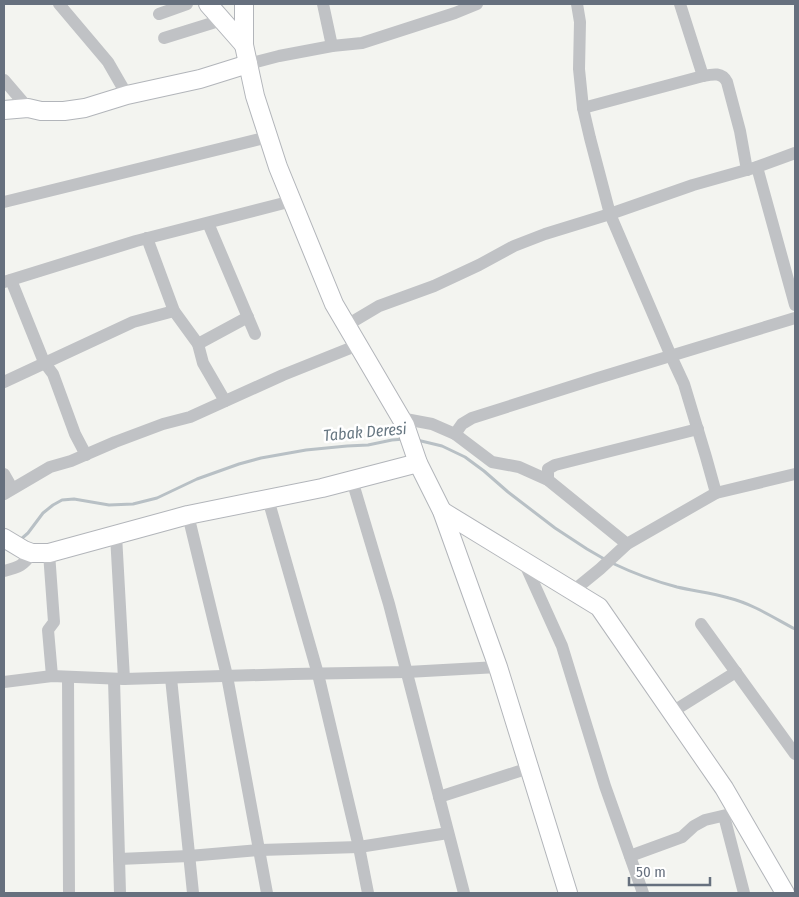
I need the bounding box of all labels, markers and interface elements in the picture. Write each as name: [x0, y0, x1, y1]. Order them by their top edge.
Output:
water label: Tabak Deresi: [323, 419, 407, 445]
scale bar: [629, 854, 710, 886]
text: 50 m: [636, 863, 666, 881]

